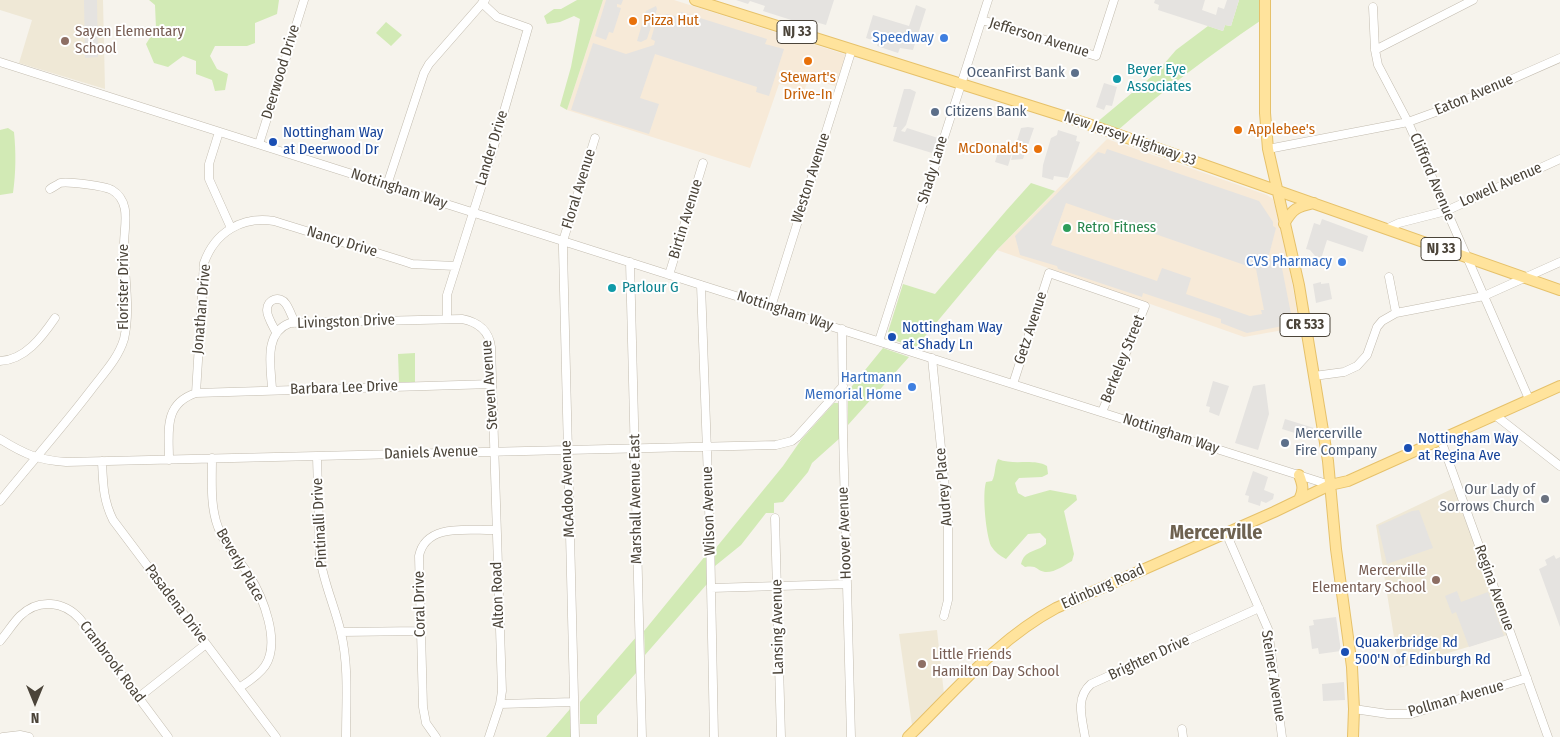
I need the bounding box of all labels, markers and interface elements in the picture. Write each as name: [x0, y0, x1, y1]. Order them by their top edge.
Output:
place label: Pizza Hut: [643, 12, 699, 30]
street label: Jefferson Avenue: [987, 14, 1091, 62]
marker: Pizza Hut: [627, 15, 639, 27]
road number: NJ 33: [777, 21, 817, 44]
place label: Sayen Elementary School: [75, 23, 184, 58]
street label: Deerwood Drive: [258, 23, 304, 121]
place label: Speedway: [872, 29, 934, 47]
marker: Speedway: [938, 32, 950, 44]
marker: Sayen Elementary School: [59, 35, 71, 47]
marker: Stewart's Drive-In: [802, 55, 814, 67]
place label: Beyer Eye Associates: [1127, 61, 1191, 96]
place label: OceanFirst Bank: [967, 64, 1065, 82]
marker: OceanFirst Bank: [1069, 67, 1081, 79]
place label: Stewart's Drive-In: [780, 69, 836, 104]
street label: Eaton Avenue: [1432, 70, 1516, 120]
marker: Beyer Eye Associates: [1111, 73, 1123, 85]
place label: Citizens Bank: [945, 103, 1027, 121]
marker: Citizens Bank: [929, 106, 941, 118]
street label: Lander Drive: [472, 108, 512, 188]
street label: New Jersey Highway 33: [1062, 108, 1198, 170]
place label: Applebee's: [1248, 121, 1315, 139]
place label: Nottingham Way at Deerwood Dr: [283, 124, 383, 159]
marker: Applebee's: [1232, 124, 1244, 136]
street label: Clifford Avenue: [1405, 130, 1459, 224]
street label: Weston Avenue: [788, 131, 834, 225]
street label: Shady Lane: [914, 134, 952, 206]
marker: Nottingham Way at Deerwood Dr: [267, 136, 279, 148]
place label: McDonald's: [958, 140, 1028, 158]
marker: McDonald's: [1032, 143, 1044, 155]
street label: Floral Avenue: [558, 147, 600, 231]
street label: Lowell Avenue: [1457, 159, 1545, 211]
street label: Nottingham Way: [348, 165, 450, 213]
street label: Birtin Avenue: [665, 177, 707, 261]
place label: Retro Fitness: [1077, 219, 1156, 237]
marker: Retro Fitness: [1061, 222, 1073, 234]
street label: Nancy Drive: [305, 223, 379, 261]
road number: NJ 33: [1421, 238, 1461, 260]
street label: Florister Drive: [115, 244, 133, 330]
place label: CVS Pharmacy: [1246, 253, 1332, 271]
marker: CVS Pharmacy: [1336, 256, 1348, 268]
street label: Jonathan Drive: [189, 263, 215, 355]
place label: Parlour G: [622, 279, 679, 297]
marker: Parlour G: [606, 282, 618, 294]
street label: Nottingham Way: [734, 287, 836, 335]
street label: Getz Avenue: [1011, 289, 1051, 367]
street label: Livingston Drive: [297, 311, 395, 333]
street label: Berkeley Street: [1097, 312, 1149, 406]
road number: CR 533: [1280, 314, 1330, 336]
place label: Nottingham Way at Shady Ln: [902, 319, 1002, 354]
marker: Nottingham Way at Shady Ln: [886, 331, 898, 343]
street label: Steven Avenue: [478, 339, 502, 431]
place label: Hartmann Memorial Home: [805, 369, 902, 404]
street label: Barbara Lee Drive: [290, 377, 398, 399]
marker: Hartmann Memorial Home: [906, 381, 918, 393]
street label: Nottingham Way: [1120, 410, 1222, 458]
place label: Mercerville Fire Company: [1295, 425, 1377, 460]
place label: Nottingham Way at Regina Ave: [1418, 430, 1518, 465]
street label: Marshall Avenue East: [626, 434, 646, 564]
marker: Mercerville Fire Company: [1279, 437, 1291, 449]
street label: McAdoo Avenue: [557, 440, 579, 538]
street label: Daniels Avenue: [384, 442, 478, 464]
marker: Nottingham Way at Regina Ave: [1402, 442, 1414, 454]
street label: Audrey Place: [932, 447, 956, 527]
street label: Wilson Avenue: [698, 466, 720, 556]
street label: Pintinalli Drive: [309, 477, 331, 569]
place label: Our Lady of Sorrows Church: [1440, 481, 1535, 516]
street label: Hoover Avenue: [834, 486, 856, 580]
marker: Our Lady of Sorrows Church: [1539, 493, 1551, 505]
district label: Mercerville: [1170, 521, 1262, 545]
street label: Beverly Place: [212, 525, 268, 605]
street label: Regina Avenue: [1470, 543, 1518, 633]
street label: Pasadena Drive: [141, 561, 211, 647]
street label: Alton Road: [488, 561, 508, 629]
street label: Edinburg Road: [1059, 561, 1147, 613]
place label: Mercerville Elementary School: [1312, 562, 1426, 597]
street label: Coral Drive: [410, 571, 430, 637]
marker: Mercerville Elementary School: [1430, 574, 1442, 586]
street label: Lansing Avenue: [768, 579, 788, 675]
street label: Cranbrook Road: [75, 618, 149, 706]
street label: Steiner Avenue: [1257, 629, 1289, 723]
street label: Brighten Drive: [1106, 631, 1192, 685]
place label: Quakerbridge Rd 500'N of Edinburgh Rd: [1355, 634, 1491, 669]
place label: Little Friends Hamilton Day School: [932, 646, 1059, 681]
marker: Quakerbridge Rd 500'N of Edinburgh Rd: [1339, 646, 1351, 658]
marker: Little Friends Hamilton Day School: [916, 658, 928, 670]
north arrow: [10, 677, 60, 727]
street label: Pollman Avenue: [1406, 677, 1506, 721]
text: N: [31, 709, 39, 726]

